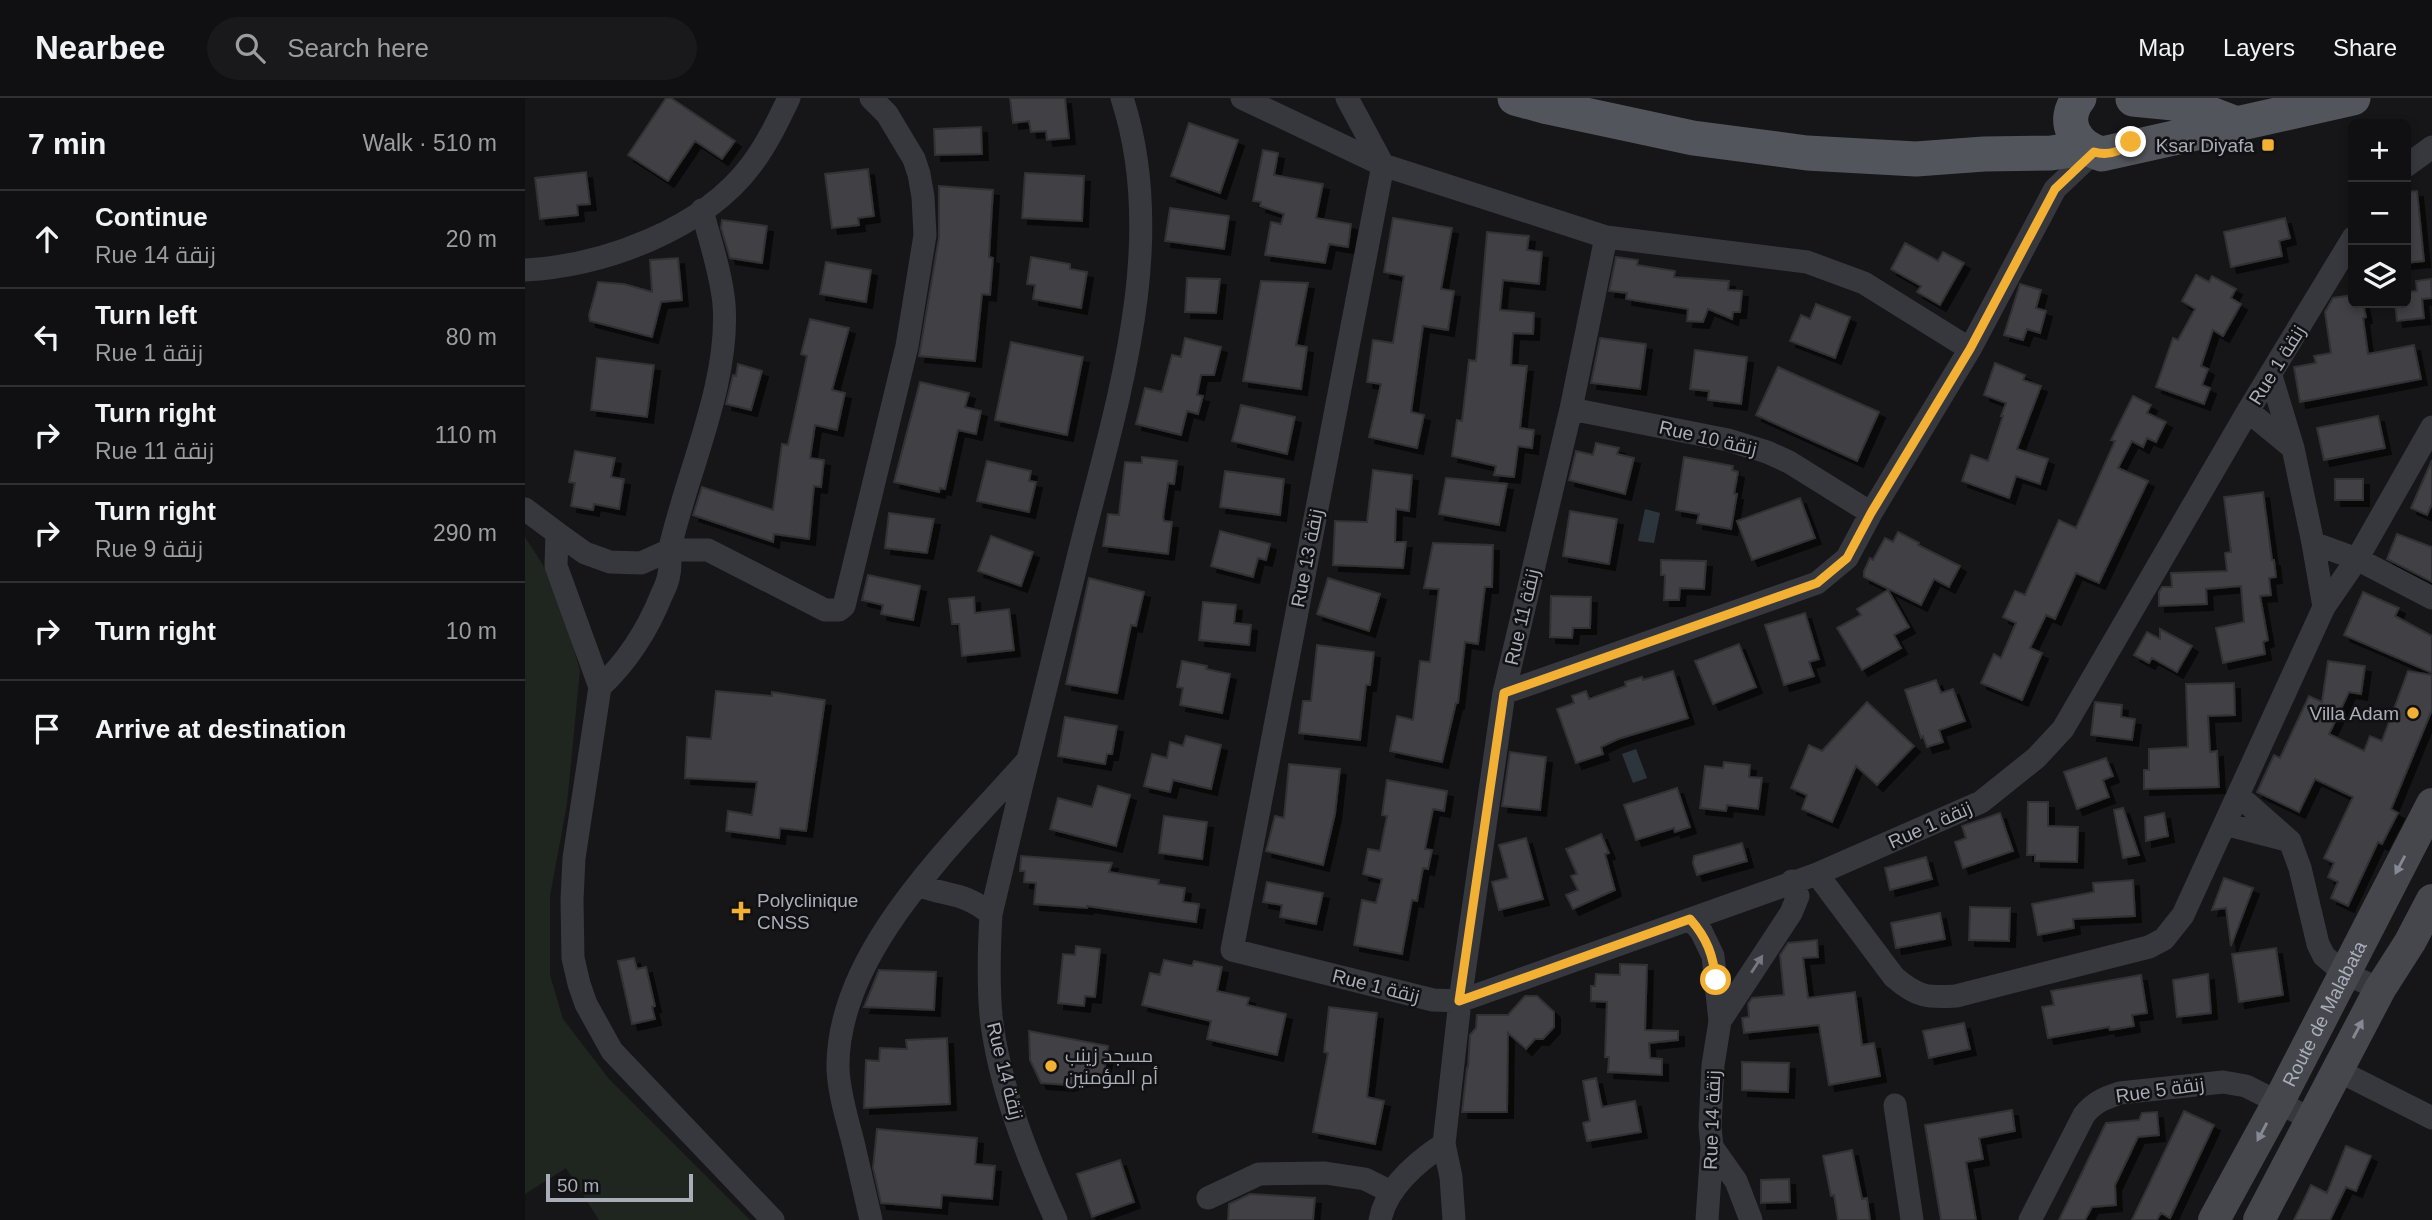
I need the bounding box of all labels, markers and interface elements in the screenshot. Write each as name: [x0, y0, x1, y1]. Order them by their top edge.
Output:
search box: [207, 17, 697, 80]
text: Nearbee: [35, 29, 165, 66]
icon: search: [231, 29, 269, 67]
text: Search here: [287, 33, 429, 63]
text: Map: [2138, 34, 2185, 61]
text: Layers: [2223, 34, 2295, 61]
text: Share: [2333, 34, 2397, 61]
map controls: [2348, 119, 2411, 308]
button: +: [2348, 119, 2411, 182]
route end: [2115, 126, 2146, 157]
text: 7 min: [28, 127, 106, 160]
text: Walk · 510 m: [362, 130, 497, 156]
place label: Ksar Diyafa: [2156, 135, 2254, 156]
marker: Ksar Diyafa: [2260, 137, 2276, 153]
button: −: [2348, 182, 2411, 245]
text: Continue: [95, 202, 208, 232]
icon: ahead: [28, 220, 66, 258]
text: 20 m: [446, 226, 497, 252]
text: Rue 14 زنقة: [95, 242, 216, 268]
button: layers: [2348, 245, 2411, 308]
text: Turn left: [95, 300, 197, 330]
icon: left: [28, 318, 66, 356]
street label: Rue 1 زنقة: [2244, 322, 2310, 409]
text: 80 m: [446, 324, 497, 350]
text: Rue 1 زنقة: [95, 340, 203, 366]
text: Turn right: [95, 398, 216, 428]
icon: right: [28, 416, 66, 454]
street label: Rue 10 زنقة: [1657, 417, 1759, 460]
text: 110 m: [435, 422, 497, 448]
text: Rue 11 زنقة: [95, 438, 214, 464]
text: Turn right: [95, 496, 216, 526]
street label: Rue 13 زنقة: [1287, 507, 1328, 609]
icon: right: [28, 514, 66, 552]
text: 290 m: [433, 520, 497, 546]
text: Rue 9 زنقة: [95, 536, 203, 562]
street label: Rue 11 زنقة: [1501, 567, 1544, 667]
icon: right: [28, 612, 66, 650]
text: Turn right: [95, 616, 216, 646]
text: 10 m: [446, 618, 497, 644]
place label: Villa Adam: [2310, 703, 2399, 724]
marker: Villa Adam: [2405, 705, 2421, 721]
icon: arrive: [28, 710, 66, 748]
text: Arrive at destination: [95, 714, 346, 744]
street label: Rue 1 زنقة: [1885, 797, 1975, 854]
one-way arrow: [2395, 855, 2406, 875]
place label: Polyclinique CNSS: [757, 890, 858, 933]
marker: Polyclinique CNSS: [731, 901, 751, 921]
street label: Route de Malabata: [2278, 937, 2370, 1090]
one-way arrow: [1751, 954, 1764, 974]
route start: [1700, 964, 1731, 995]
street label: Rue 1 زنقة: [1330, 965, 1422, 1008]
one-way arrow: [2353, 1019, 2364, 1039]
street label: Rue 14 زنقة: [982, 1020, 1027, 1122]
place label: مسجد زينب أم المؤمنين: [1065, 1045, 1158, 1091]
marker: مسجد زينب أم المؤمنين: [1043, 1058, 1059, 1074]
street label: Rue 14 زنقة: [1700, 1070, 1725, 1170]
street label: Rue 5 زنقة: [2114, 1073, 2206, 1108]
one-way arrow: [2256, 1122, 2268, 1142]
scale bar: [546, 1171, 693, 1203]
text: 50 m: [557, 1175, 599, 1196]

